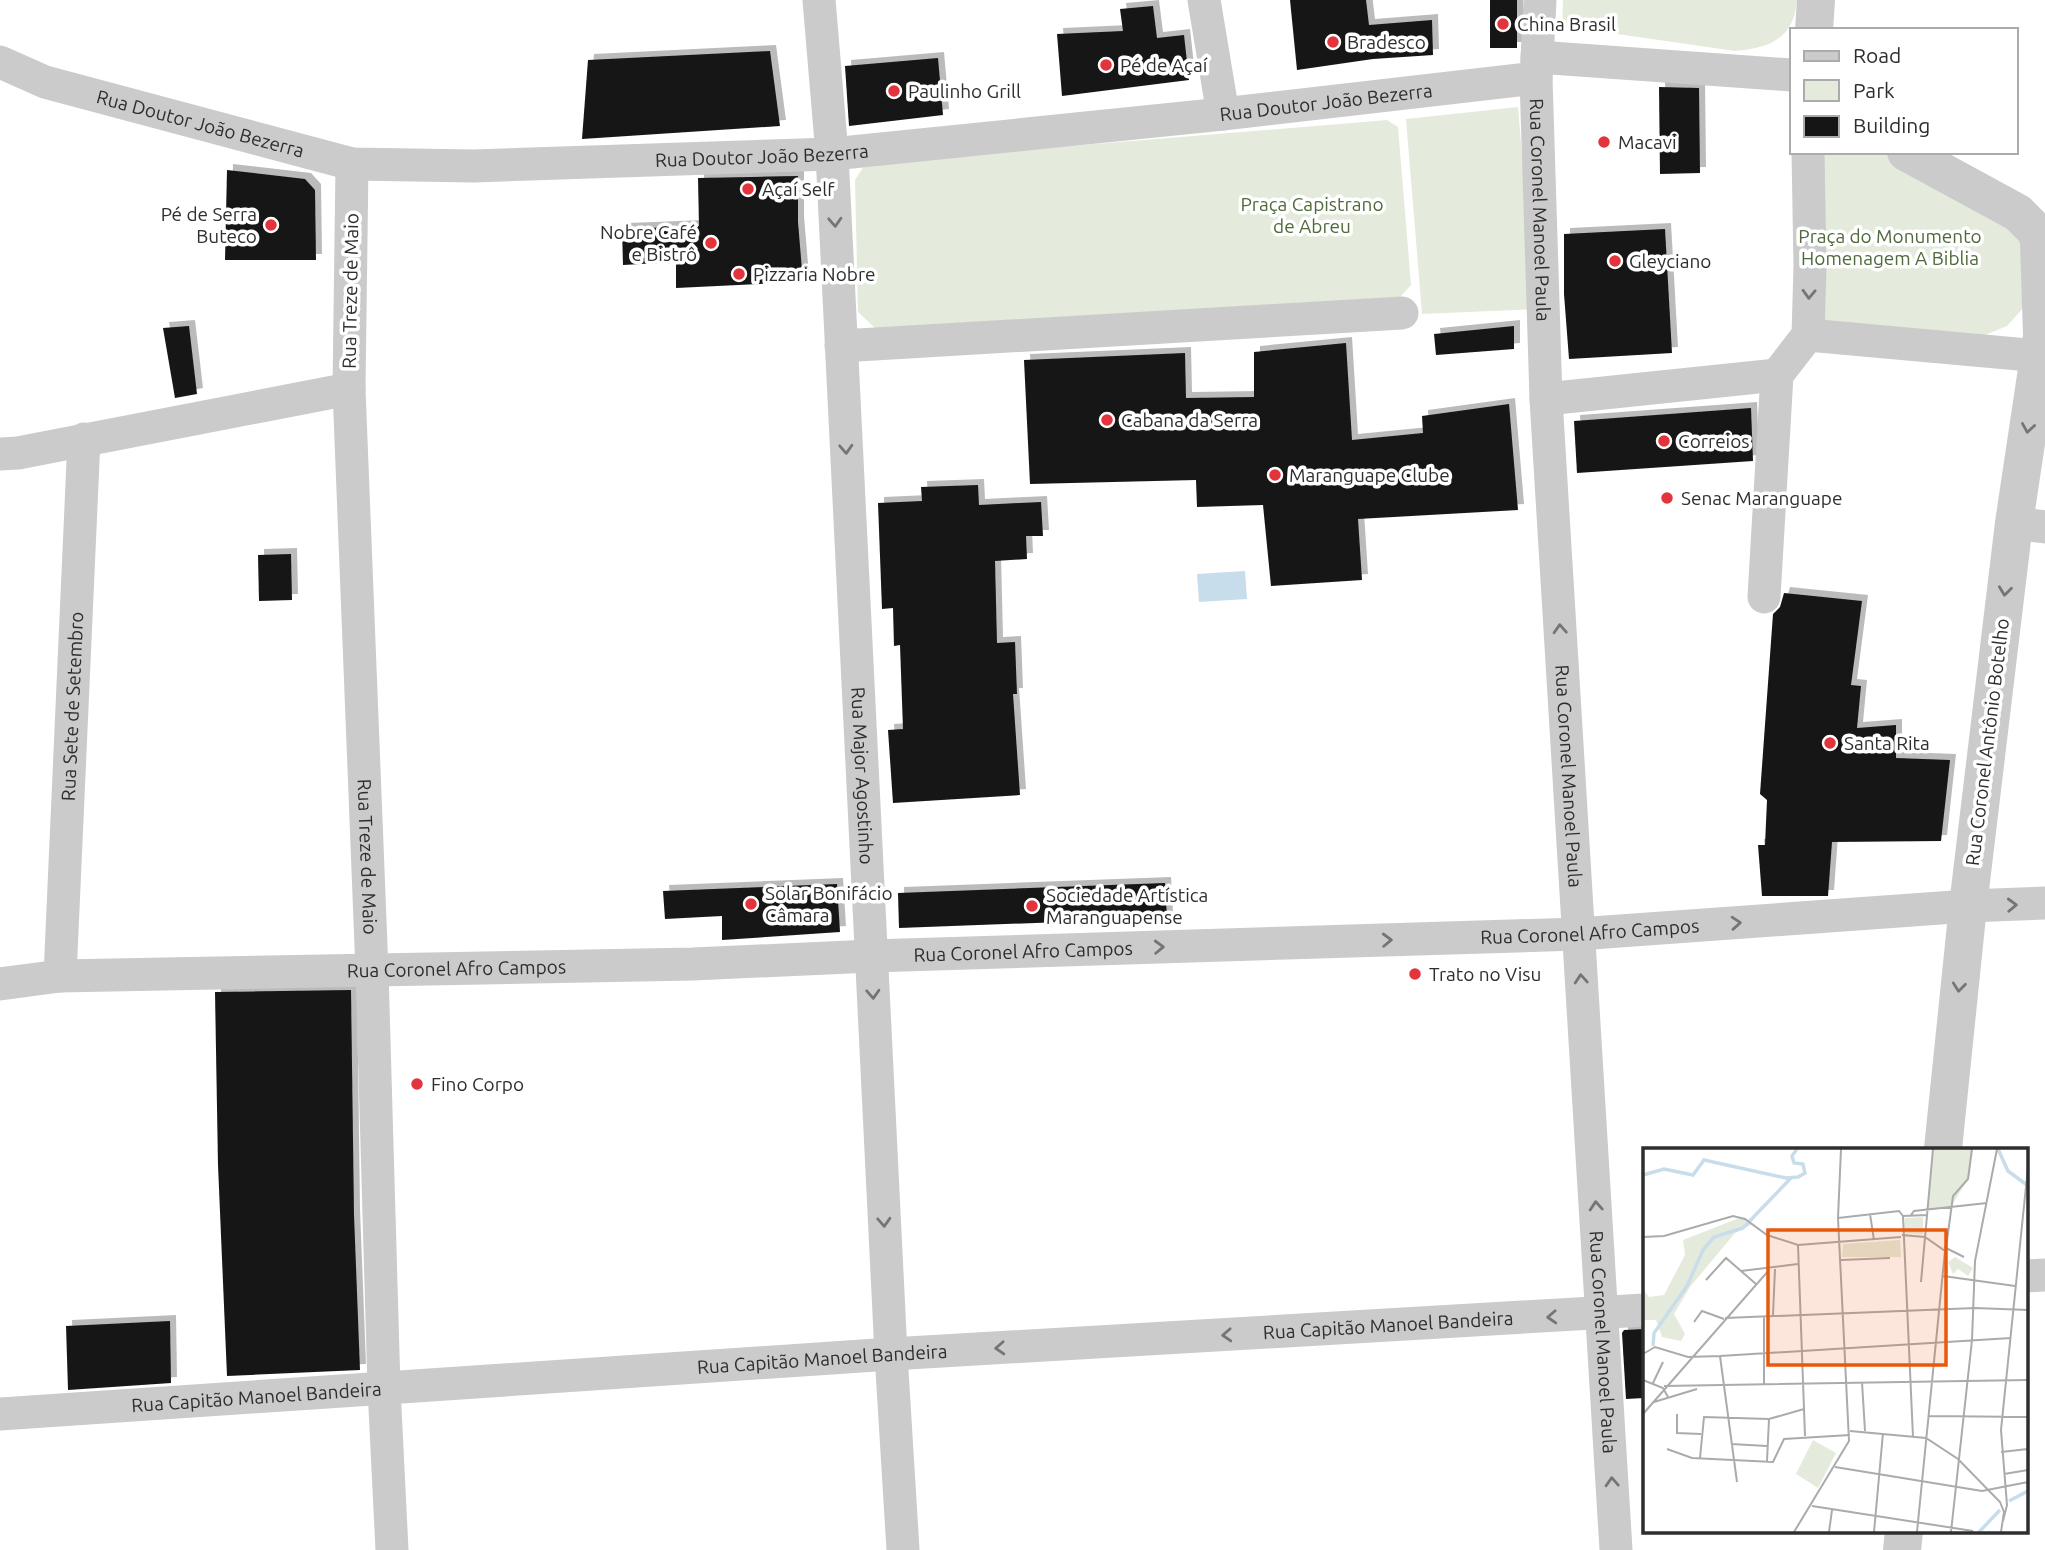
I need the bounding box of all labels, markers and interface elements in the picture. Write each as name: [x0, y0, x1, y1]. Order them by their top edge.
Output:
place label: China Brasil: [1517, 13, 1616, 35]
marker: China Brasil: [1495, 16, 1511, 32]
legend: [1790, 28, 2017, 154]
place label: Bradesco: [1347, 31, 1426, 53]
marker: Bradesco: [1325, 34, 1341, 50]
text: Road: [1853, 43, 1901, 67]
place label: Pé de Açaí: [1120, 54, 1208, 76]
marker: Pé de Açaí: [1098, 57, 1114, 73]
text: Park: [1853, 78, 1895, 102]
street label: Rua Doutor João Bezerra: [1219, 79, 1434, 125]
place label: Paulinho Grill: [908, 80, 1021, 102]
marker: Paulinho Grill: [886, 83, 902, 99]
street label: Rua Doutor João Bezerra: [94, 85, 307, 162]
street label: Rua Coronel Manoel Paula: [1526, 98, 1555, 322]
text: Building: [1853, 113, 1930, 137]
place label: Macavi: [1618, 131, 1677, 153]
marker: Macavi: [1596, 134, 1612, 150]
street label: Rua Doutor João Bezerra: [655, 139, 870, 171]
place label: Açaí Self: [762, 178, 835, 200]
marker: Açaí Self: [740, 181, 756, 197]
park label: Praça Capistrano de Abreu: [1241, 193, 1384, 237]
place label: Pé de Serra Buteco: [161, 203, 257, 247]
street label: Rua Treze de Maio: [338, 213, 362, 369]
one-way arrow: [828, 216, 843, 227]
marker: Pé de Serra Buteco: [263, 217, 279, 233]
place label: Nobre Café e Bistrô: [600, 221, 697, 265]
park label: Praça do Monumento Homenagem A Biblia: [1798, 225, 1982, 269]
marker: Nobre Café e Bistrô: [703, 235, 719, 251]
place label: Gleyciano: [1629, 250, 1711, 272]
marker: Gleyciano: [1607, 253, 1623, 269]
place label: Pizzaria Nobre: [753, 263, 876, 285]
marker: Pizzaria Nobre: [731, 266, 747, 282]
one-way arrow: [1801, 289, 1817, 300]
place label: Cabana da Serra: [1121, 409, 1258, 431]
marker: Cabana da Serra: [1099, 412, 1115, 428]
one-way arrow: [2021, 422, 2036, 434]
place label: Correios: [1678, 430, 1750, 452]
marker: Correios: [1656, 433, 1672, 449]
one-way arrow: [838, 444, 853, 455]
place label: Maranguape Clube: [1289, 464, 1450, 486]
marker: Maranguape Clube: [1267, 467, 1283, 483]
place label: Senac Maranguape: [1681, 487, 1842, 509]
marker: Senac Maranguape: [1659, 490, 1675, 506]
one-way arrow: [1998, 585, 2013, 596]
street label: Rua Sete de Setembro: [57, 611, 87, 802]
street label: Rua Coronel Antônio Botelho: [1961, 617, 2013, 867]
one-way arrow: [1552, 624, 1567, 635]
street label: Rua Coronel Manoel Paula: [1551, 664, 1587, 888]
street label: Rua Major Agostinho: [847, 686, 878, 865]
place label: Santa Rita: [1844, 732, 1930, 754]
marker: Santa Rita: [1822, 735, 1838, 751]
street label: Rua Treze de Maio: [353, 778, 382, 935]
place label: Solar Bonifácio Câmara: [765, 882, 893, 926]
place label: Sociedade Artística Maranguapense: [1046, 884, 1208, 928]
marker: Solar Bonifácio Câmara: [743, 896, 759, 912]
one-way arrow: [2007, 897, 2018, 912]
marker: Sociedade Artística Maranguapense: [1024, 898, 1040, 914]
street label: Rua Coronel Afro Campos: [1480, 914, 1700, 948]
one-way arrow: [1731, 915, 1742, 930]
one-way arrow: [1381, 932, 1392, 947]
street label: Rua Coronel Afro Campos: [913, 937, 1133, 966]
one-way arrow: [1154, 939, 1165, 954]
street label: Rua Coronel Afro Campos: [347, 955, 566, 982]
place label: Trato no Visu: [1429, 963, 1541, 985]
marker: Trato no Visu: [1407, 966, 1423, 982]
one-way arrow: [1574, 973, 1589, 984]
one-way arrow: [1952, 981, 1967, 993]
one-way arrow: [865, 989, 880, 1000]
place label: Fino Corpo: [431, 1073, 524, 1095]
marker: Fino Corpo: [409, 1076, 425, 1092]
inset map: [1643, 1148, 2028, 1532]
one-way arrow: [1589, 1200, 1604, 1211]
one-way arrow: [876, 1216, 891, 1227]
street label: Rua Coronel Manoel Paula: [1586, 1230, 1621, 1454]
street label: Rua Capitão Manoel Bandeira: [1262, 1307, 1514, 1343]
one-way arrow: [1546, 1309, 1557, 1324]
one-way arrow: [1221, 1328, 1232, 1343]
street label: Rua Capitão Manoel Bandeira: [696, 1340, 948, 1378]
one-way arrow: [994, 1340, 1005, 1355]
street label: Rua Capitão Manoel Bandeira: [131, 1377, 382, 1416]
one-way arrow: [1605, 1476, 1620, 1487]

